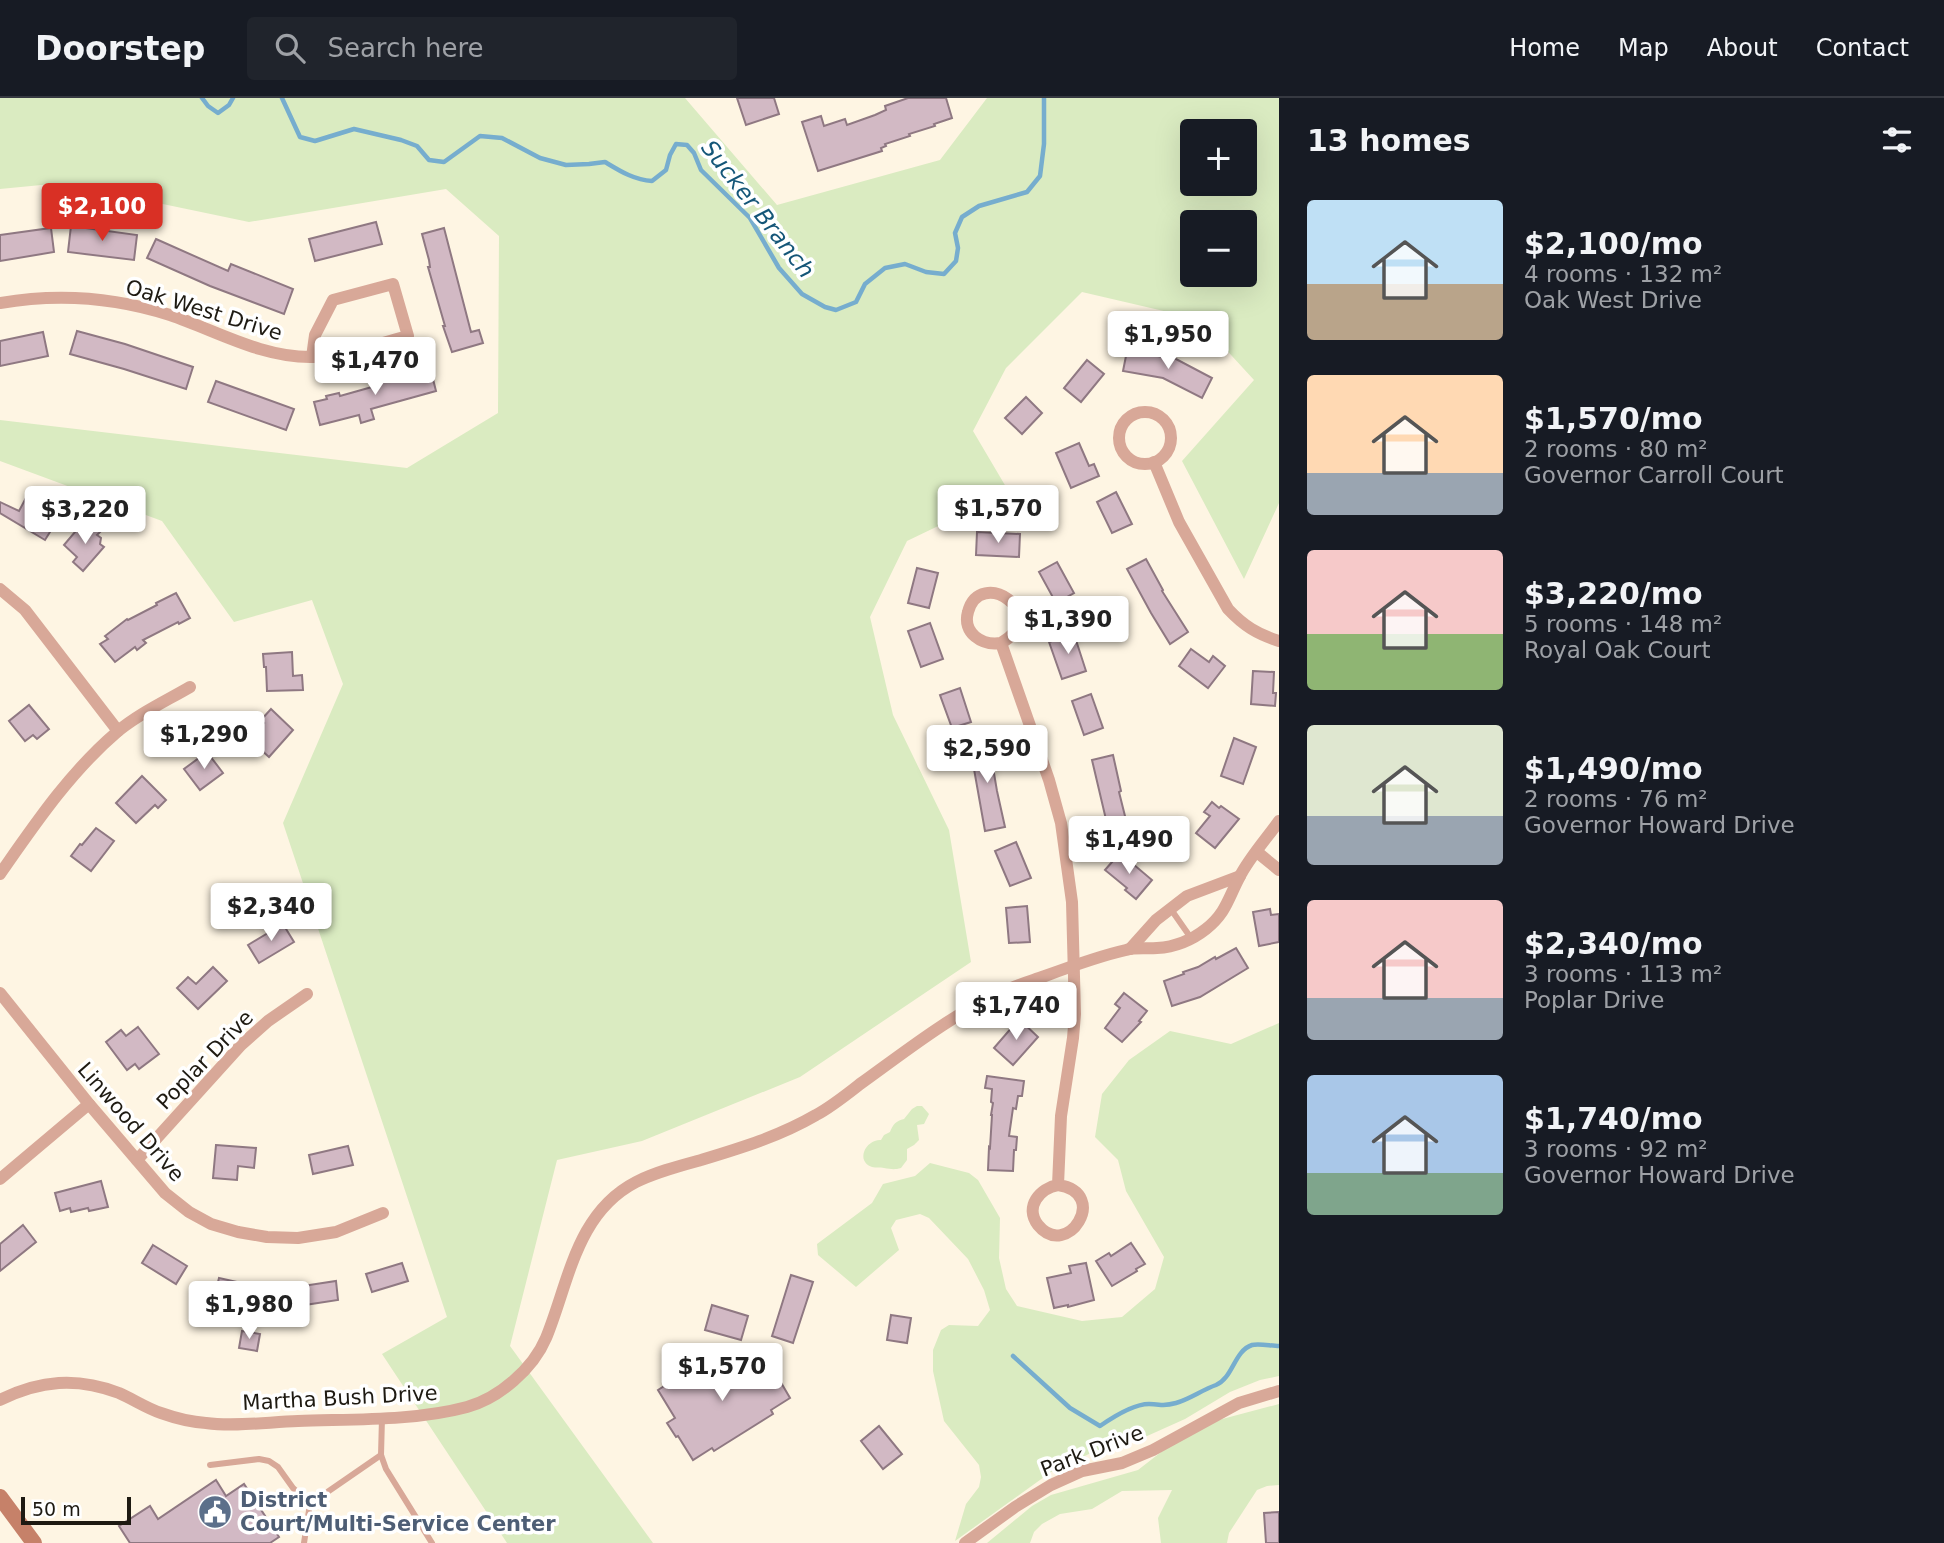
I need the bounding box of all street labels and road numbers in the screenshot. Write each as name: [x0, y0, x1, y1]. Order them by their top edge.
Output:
street label: Oak West Drive: [123, 275, 285, 345]
street label: Poplar Drive: [152, 1006, 258, 1114]
street label: Linwood Drive: [73, 1058, 189, 1186]
street label: Martha Bush Drive: [242, 1381, 438, 1415]
street label: Park Drive: [1037, 1420, 1147, 1482]

